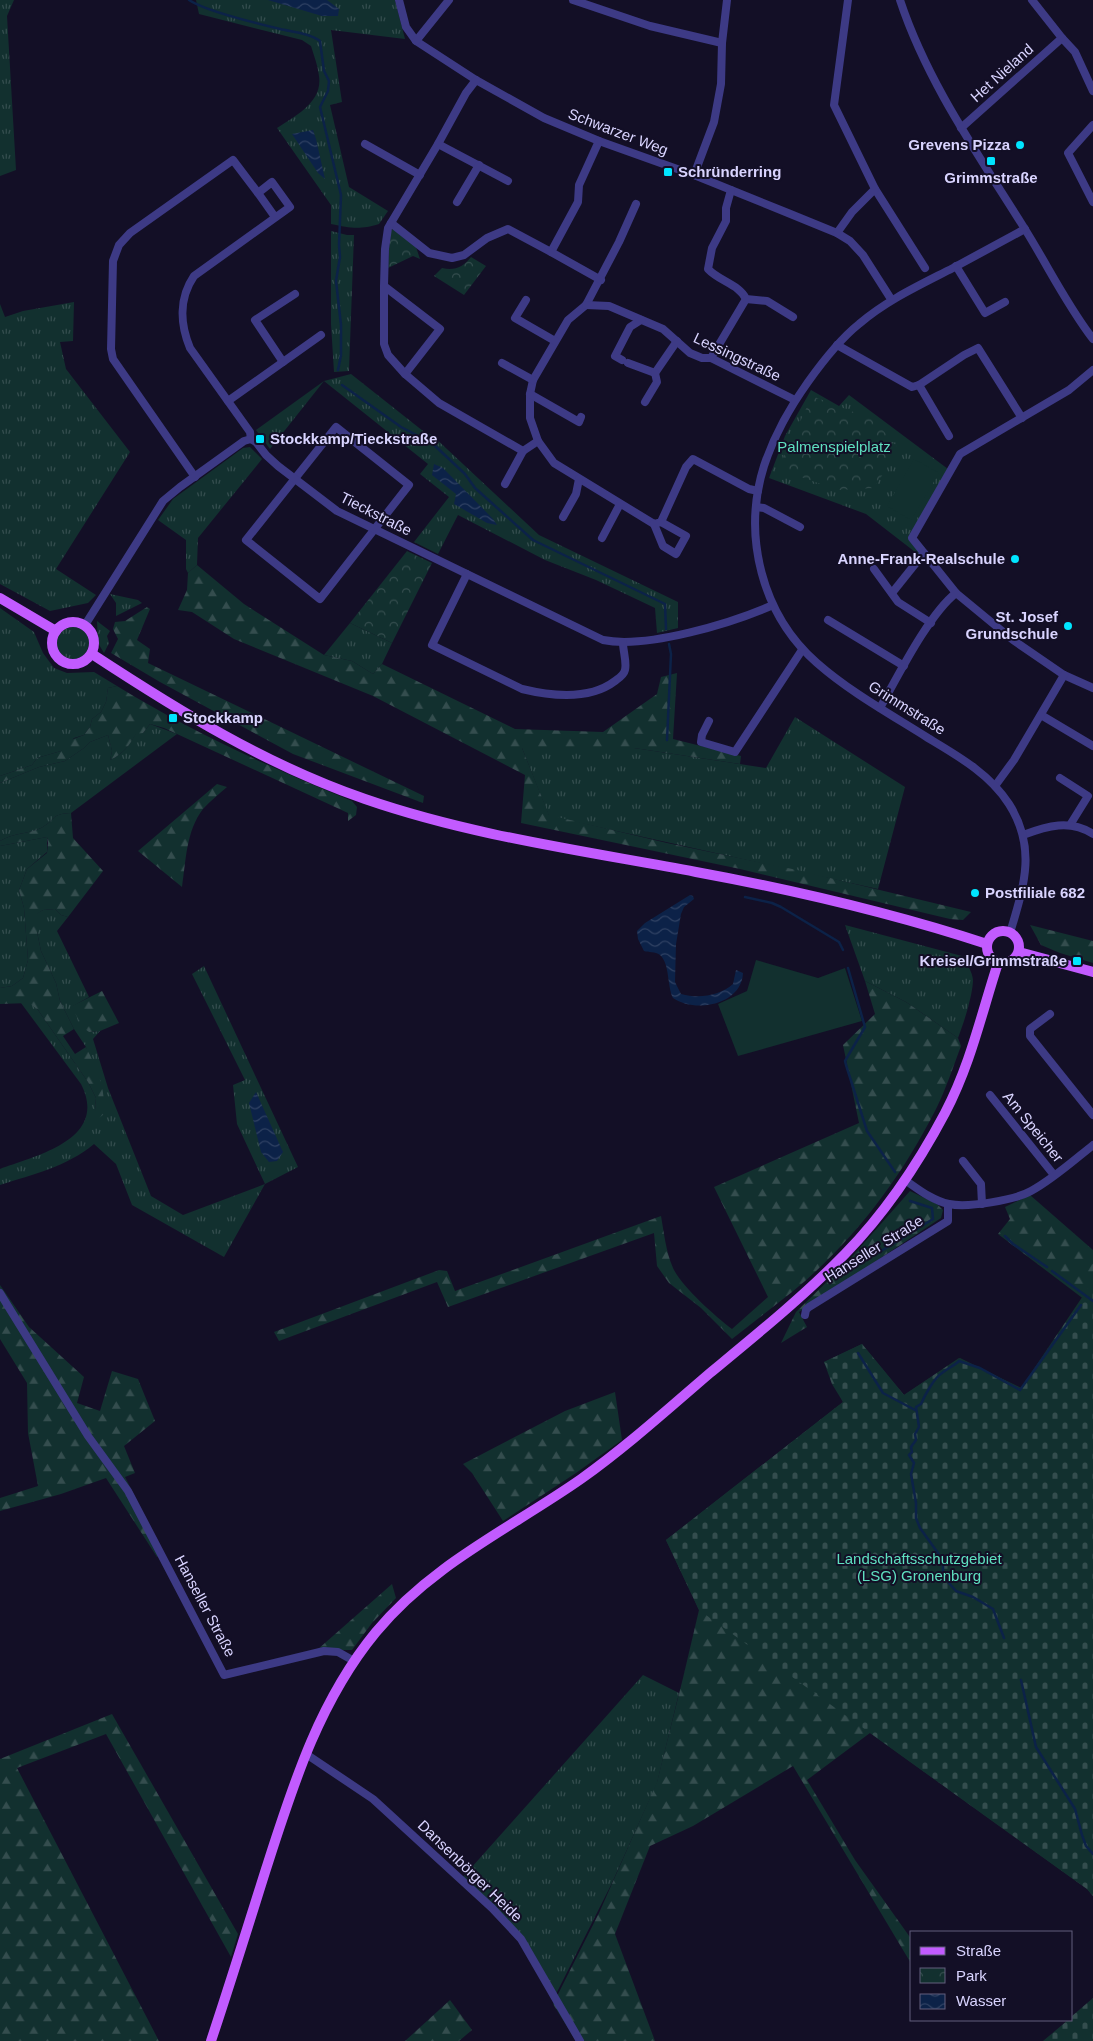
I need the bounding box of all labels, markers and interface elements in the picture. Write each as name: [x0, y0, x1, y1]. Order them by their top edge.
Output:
street label: Het Nieland: [967, 40, 1036, 105]
street label: Schwarzer Weg: [566, 105, 671, 158]
place label: Grevens Pizza: [908, 136, 1011, 153]
marker: Grevens Pizza: [1014, 139, 1026, 151]
marker: Grimmstraße: [985, 155, 997, 167]
place label: Schründerring: [678, 163, 781, 180]
marker: Schründerring: [662, 166, 674, 178]
place label: Grimmstraße: [944, 169, 1038, 186]
street label: Lessingstraße: [691, 329, 783, 384]
place label: Stockkamp/Tieckstraße: [270, 430, 437, 447]
marker: Stockkamp/Tieckstraße: [254, 433, 266, 445]
park label: Palmenspielplatz: [777, 438, 891, 455]
street label: Tieckstraße: [338, 488, 415, 539]
place label: Anne-Frank-Realschule: [837, 550, 1005, 567]
marker: Anne-Frank-Realschule: [1009, 553, 1021, 565]
place label: St. Josef Grundschule: [965, 608, 1059, 642]
marker: St. Josef Grundschule: [1062, 620, 1074, 632]
street label: Grimmstraße: [866, 677, 949, 738]
place label: Stockkamp: [183, 709, 263, 726]
marker: Stockkamp: [167, 712, 179, 724]
place label: Postfiliale 682: [985, 884, 1085, 901]
marker: Postfiliale 682: [969, 887, 981, 899]
place label: Kreisel/Grimmstraße: [919, 952, 1067, 969]
marker: Kreisel/Grimmstraße: [1071, 955, 1083, 967]
street label: Am Speicher: [1000, 1088, 1067, 1165]
street label: Hanseller Straße: [822, 1212, 926, 1286]
park label: Landschaftsschutzgebiet (LSG) Gronenburg: [836, 1550, 1002, 1584]
street label: Hanseller Straße: [172, 1552, 239, 1659]
street label: Dansenbörger Heide: [415, 1816, 526, 1925]
legend: [910, 1931, 1073, 2021]
text: Straße: [956, 1942, 1001, 1959]
text: Park: [956, 1967, 987, 1984]
text: Wasser: [956, 1992, 1006, 2009]

